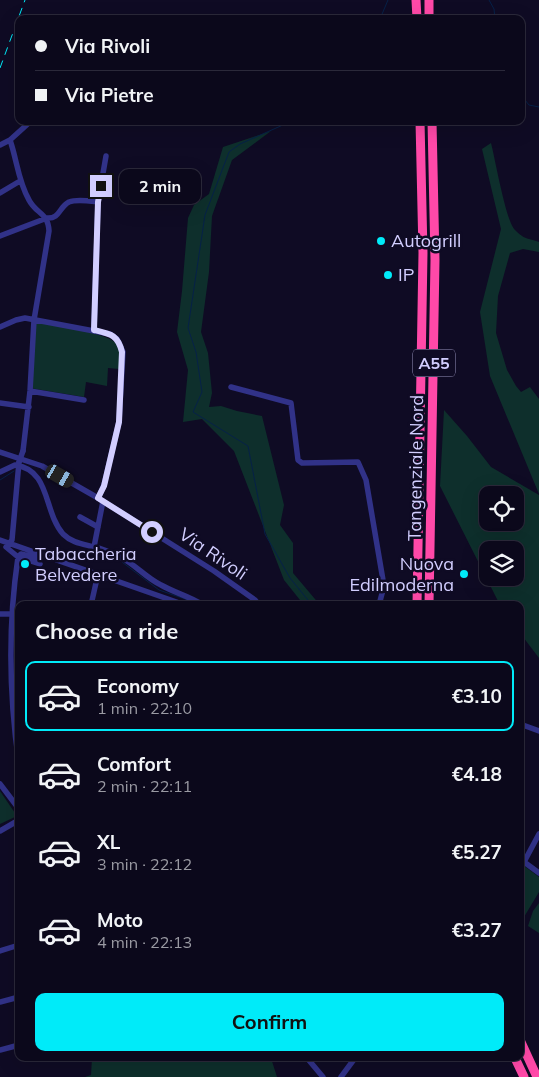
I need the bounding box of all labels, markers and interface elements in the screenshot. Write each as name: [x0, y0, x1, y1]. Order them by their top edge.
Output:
text: Via Rivoli: [65, 34, 150, 58]
text: Via Pietre: [65, 83, 154, 107]
callout: 2 min: [118, 168, 201, 204]
route end: [90, 175, 112, 197]
text: 2 min: [139, 176, 181, 196]
place label: Autogrill: [391, 229, 461, 252]
marker: Autogrill: [375, 235, 387, 247]
place label: IP: [398, 263, 414, 286]
marker: IP: [382, 269, 394, 281]
road number: A55: [413, 349, 455, 376]
street label: Tangenziale Nord: [403, 395, 428, 541]
car: [43, 462, 76, 490]
map controls: [479, 486, 524, 586]
button: locate: [479, 486, 524, 531]
route start: [141, 521, 163, 543]
street label: Via Rivoli: [175, 522, 252, 585]
button: layers: [479, 541, 524, 586]
place label: Tabaccheria Belvedere: [35, 542, 137, 586]
place label: Nuova Edilmoderna: [350, 552, 454, 596]
marker: Tabaccheria Belvedere: [19, 558, 31, 570]
marker: Nuova Edilmoderna: [458, 568, 470, 580]
text: Choose a ride: [35, 617, 178, 645]
icon: car: [37, 674, 82, 719]
text: Economy: [97, 674, 179, 698]
text: €3.10: [452, 684, 502, 708]
text: 1 min · 22:10: [97, 698, 192, 718]
icon: car: [37, 752, 82, 797]
text: Comfort: [97, 752, 171, 776]
text: €4.18: [452, 762, 502, 786]
text: 2 min · 22:11: [97, 776, 192, 796]
icon: car: [37, 830, 82, 875]
text: XL: [97, 830, 120, 854]
text: €5.27: [452, 840, 502, 864]
text: 3 min · 22:12: [97, 854, 192, 874]
icon: car: [37, 908, 82, 953]
text: Moto: [97, 908, 143, 932]
text: €3.27: [452, 918, 502, 942]
text: 4 min · 22:13: [97, 932, 192, 952]
button: Confirm: [35, 993, 504, 1051]

